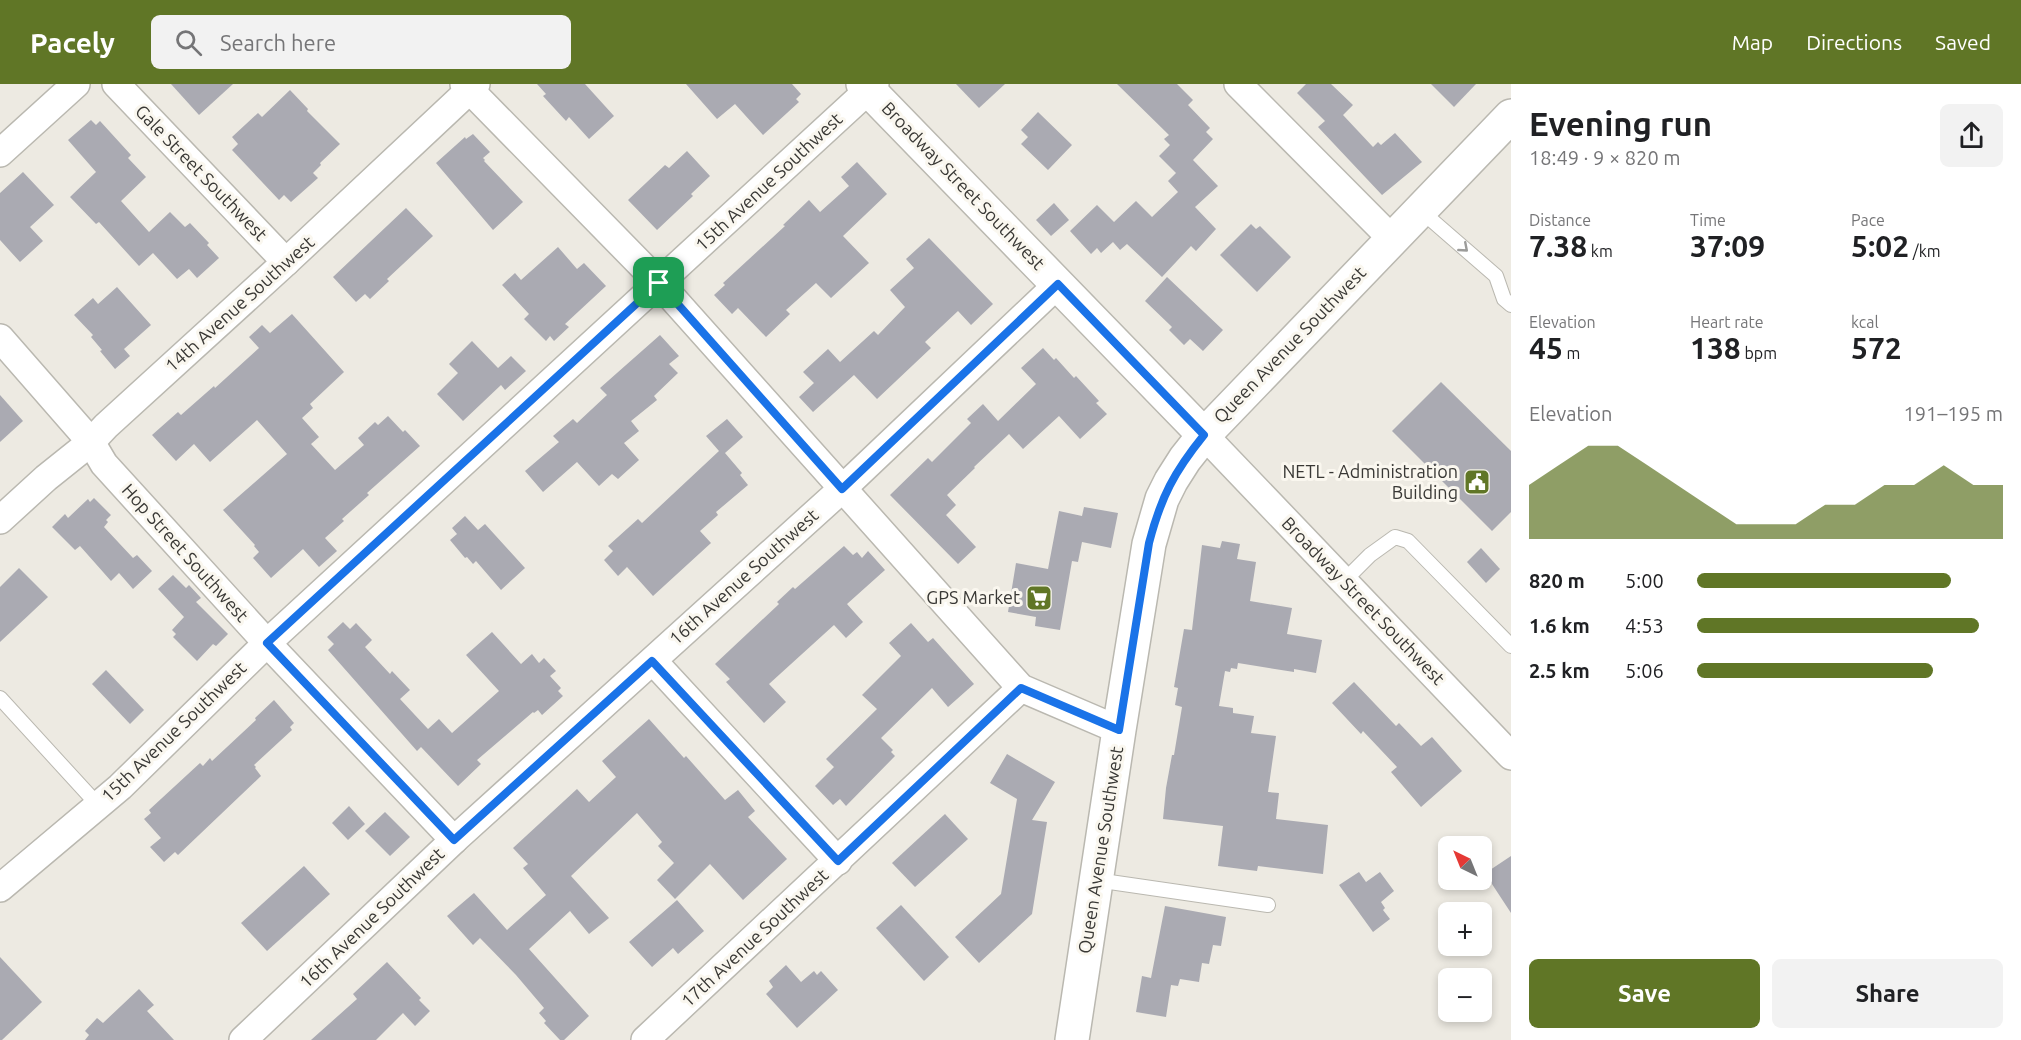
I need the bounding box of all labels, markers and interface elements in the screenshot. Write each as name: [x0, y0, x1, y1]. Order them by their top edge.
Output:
search box: [151, 15, 571, 69]
icon: search: [172, 26, 205, 59]
text: Pacely: [30, 27, 115, 58]
text: Search here: [220, 30, 336, 55]
text: Map: [1732, 30, 1773, 54]
text: Directions: [1806, 30, 1902, 54]
text: Saved: [1935, 30, 1991, 54]
street label: Broadway Street Southwest: [878, 97, 1049, 273]
street label: Gale Street Southwest: [132, 100, 272, 244]
button: share: [1940, 104, 2003, 167]
text: Evening run: [1529, 105, 1712, 142]
street label: 15th Avenue Southwest: [691, 108, 846, 254]
text: 18:49 · 9 × 820 m: [1529, 146, 1681, 169]
text: Distance: [1529, 211, 1591, 229]
text: Time: [1690, 211, 1726, 229]
text: Pace: [1851, 211, 1885, 229]
text: 7.38: [1529, 229, 1587, 263]
text: 37:09: [1690, 229, 1765, 263]
text: 5:02: [1851, 229, 1909, 263]
street label: 14th Avenue Southwest: [161, 231, 318, 375]
one-way arrow: [1457, 241, 1468, 252]
text: km: [1587, 242, 1613, 260]
text: /km: [1909, 242, 1941, 260]
pin: [633, 257, 684, 308]
street label: Queen Avenue Southwest: [1209, 262, 1370, 427]
icon: arrive: [642, 266, 675, 299]
text: Elevation: [1529, 313, 1596, 331]
text: Heart rate: [1690, 313, 1764, 331]
text: kcal: [1851, 313, 1879, 331]
text: 45: [1529, 331, 1563, 365]
text: 138: [1690, 331, 1741, 365]
text: 572: [1851, 331, 1902, 365]
text: m: [1563, 344, 1580, 362]
text: bpm: [1741, 344, 1777, 362]
text: Elevation: [1529, 402, 1612, 425]
text: 191–195 m: [1904, 402, 2003, 425]
place label: NETL - Administration Building: [1282, 461, 1458, 502]
public building icon: NETL - Administration Building: [1462, 467, 1492, 497]
street label: Hop Street Southwest: [119, 479, 253, 625]
street label: 16th Avenue Southwest: [665, 504, 822, 648]
street label: Broadway Street Southwest: [1278, 512, 1449, 688]
text: 820 m: [1529, 569, 1585, 592]
text: 5:00: [1625, 569, 1664, 592]
supermarket icon: GPS Market: [1024, 583, 1054, 613]
place label: GPS Market: [926, 587, 1020, 607]
text: 1.6 km: [1529, 614, 1590, 637]
text: 4:53: [1625, 614, 1664, 637]
street label: 15th Avenue Southwest: [97, 657, 250, 805]
text: 2.5 km: [1529, 659, 1590, 682]
text: 5:06: [1625, 659, 1664, 682]
street label: Queen Avenue Southwest: [1074, 745, 1127, 955]
north arrow: [1438, 836, 1492, 890]
map controls: [1438, 836, 1492, 1022]
street label: 16th Avenue Southwest: [295, 843, 448, 991]
street label: 17th Avenue Southwest: [677, 864, 832, 1010]
button: +: [1438, 902, 1492, 956]
button: Save: [1529, 959, 1760, 1028]
button: Share: [1772, 959, 2003, 1028]
button: −: [1438, 968, 1492, 1022]

